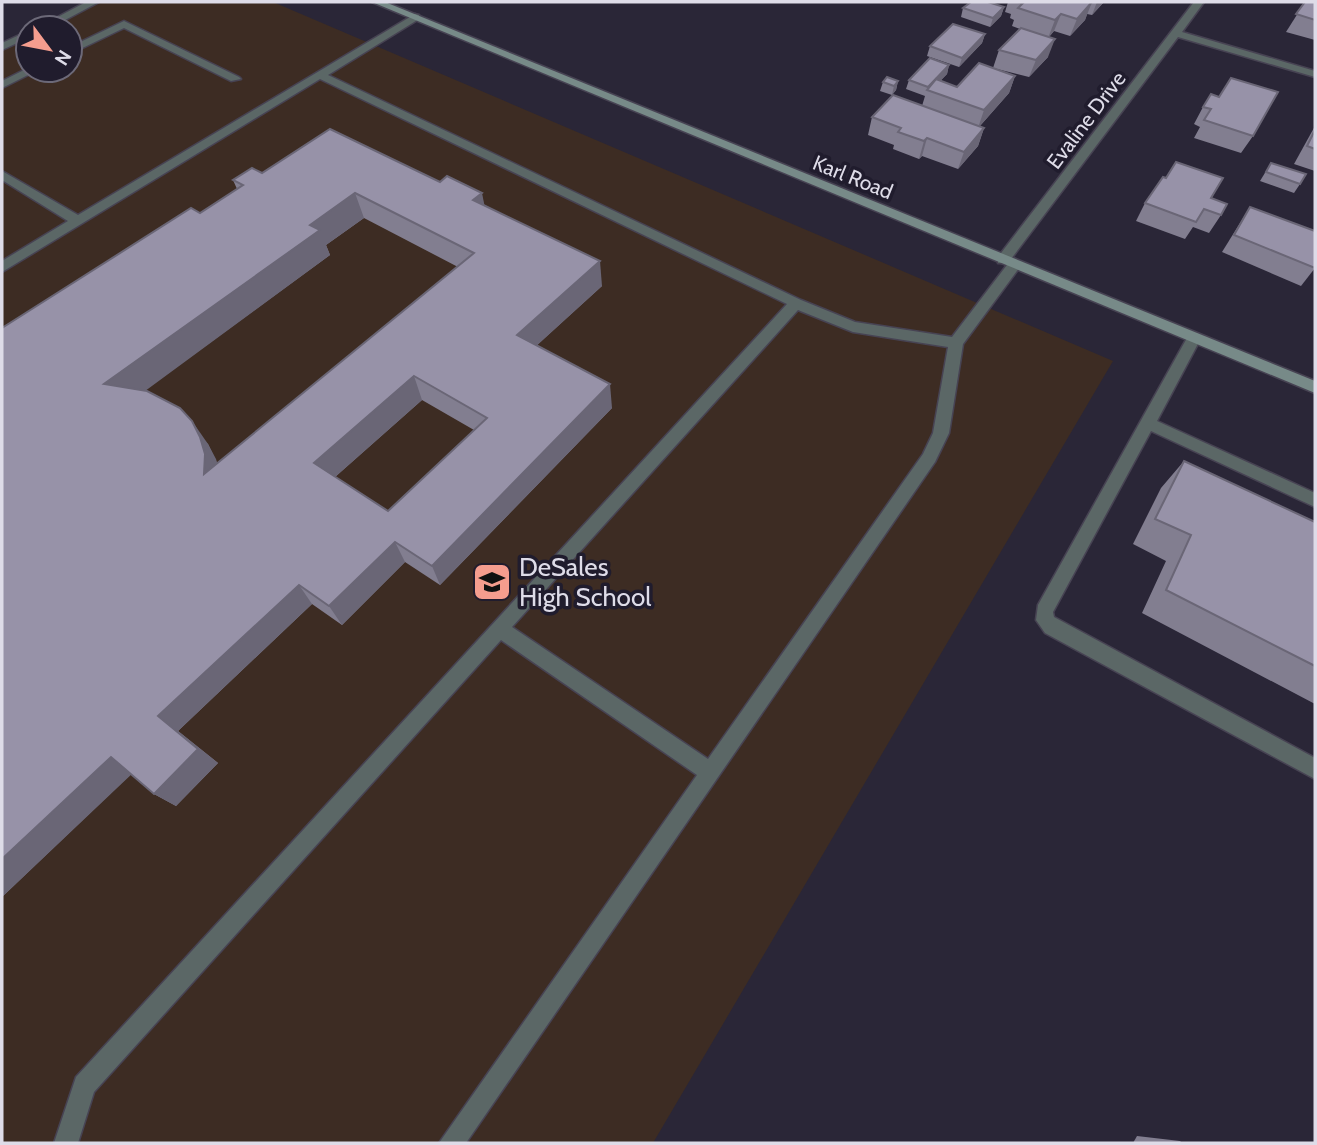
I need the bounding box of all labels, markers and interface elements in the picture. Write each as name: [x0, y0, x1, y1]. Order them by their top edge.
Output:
north arrow: [14, 14, 84, 84]
text: N: [50, 46, 76, 70]
street label: Evaline Drive: [1041, 66, 1131, 174]
street label: Karl Road: [809, 150, 897, 204]
place label: DeSales High School: [519, 551, 651, 613]
school or university icon: DeSales High School: [471, 561, 513, 603]

